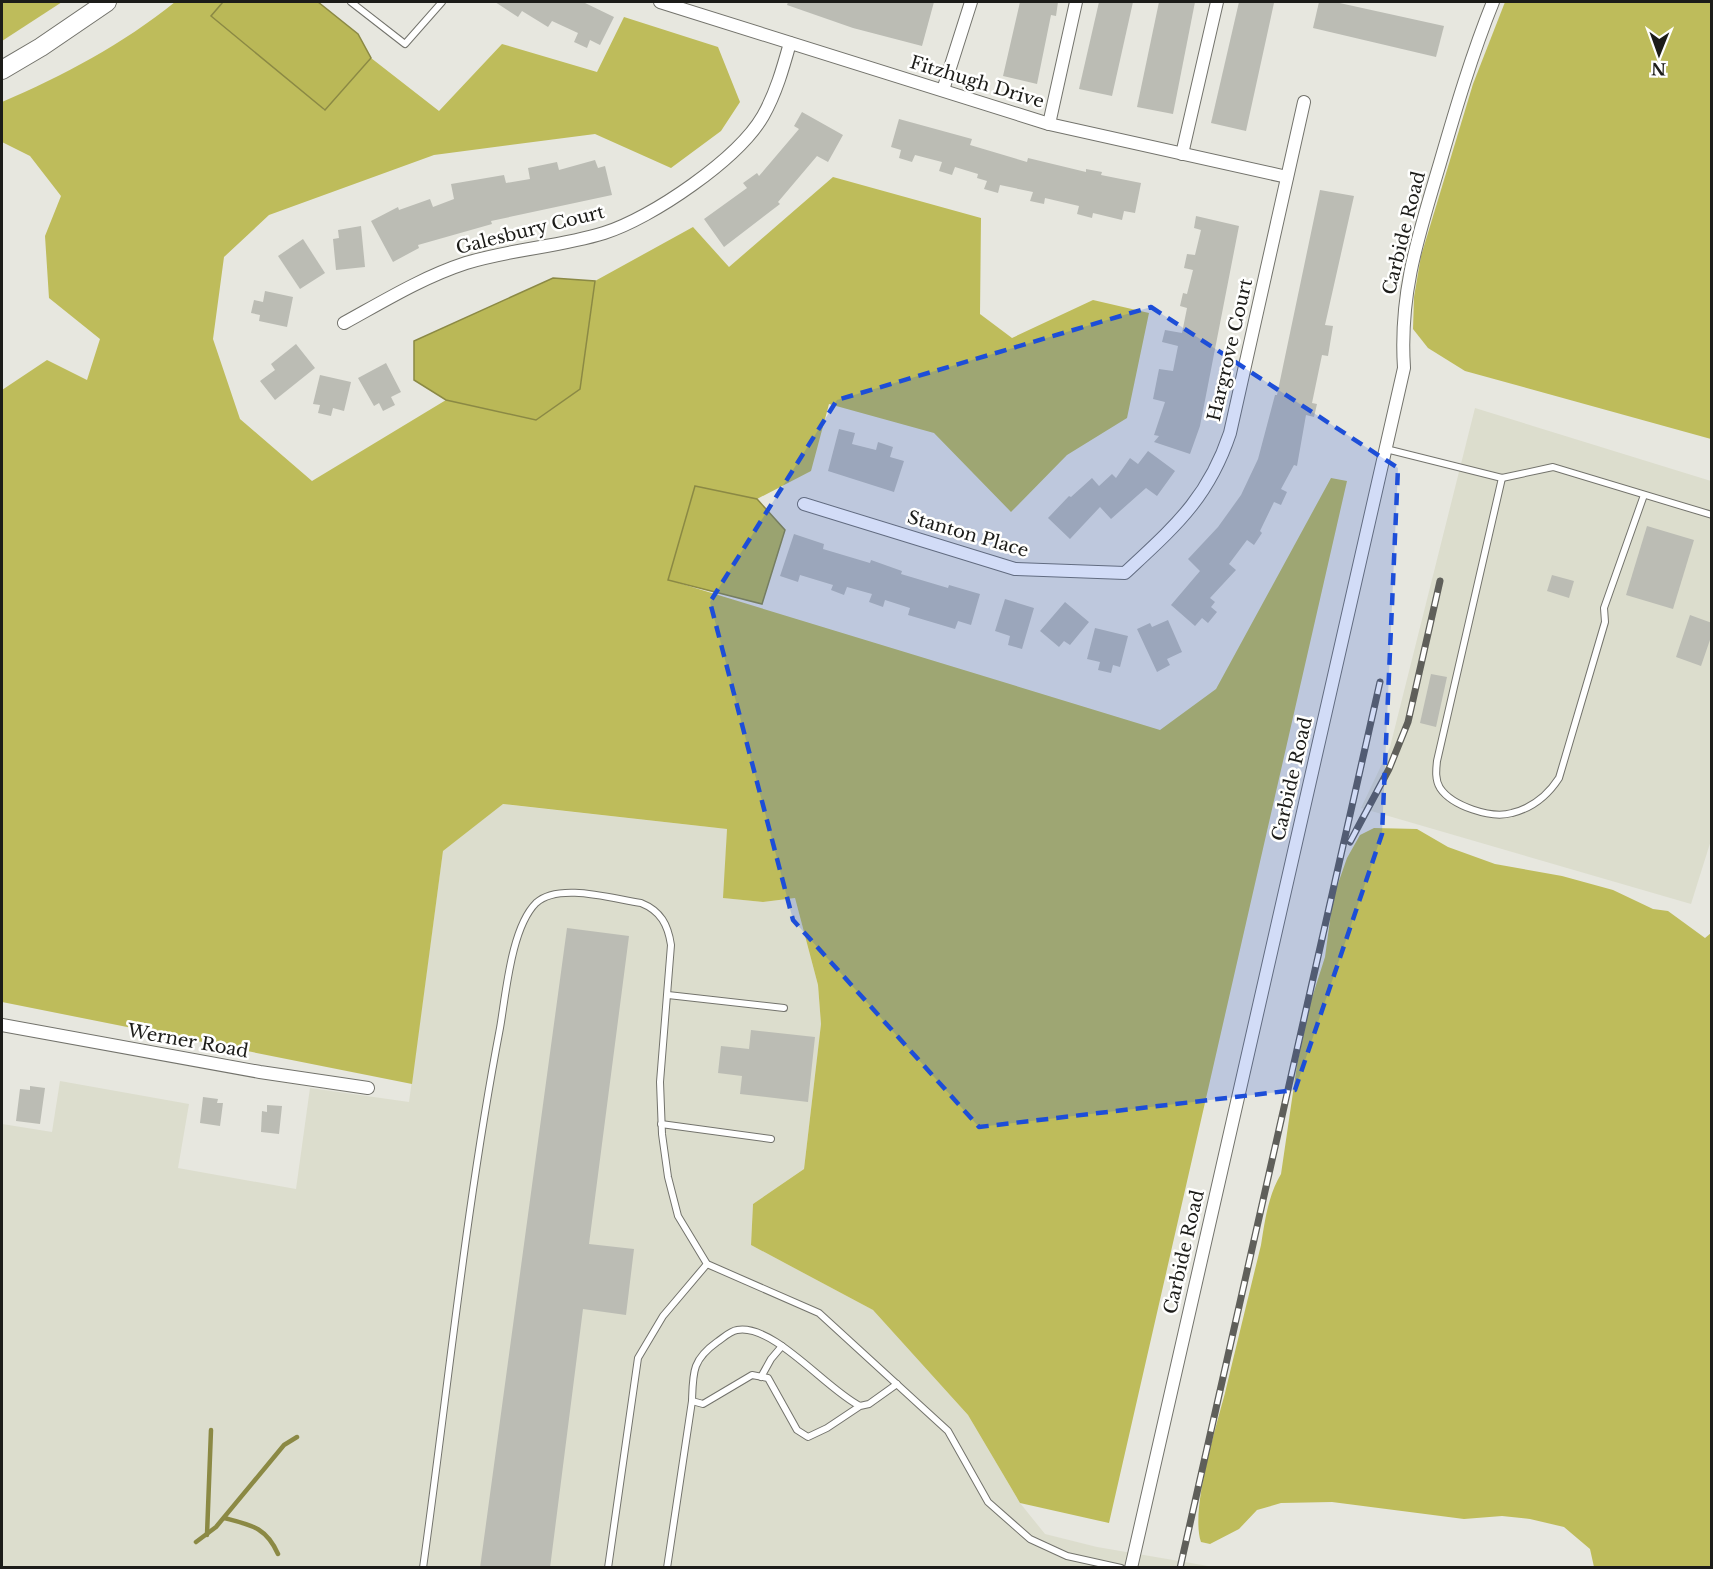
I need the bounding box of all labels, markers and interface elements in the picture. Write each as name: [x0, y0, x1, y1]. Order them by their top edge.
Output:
north arrow: [1629, 24, 1689, 84]
street label: Fitzhugh Drive: [907, 51, 1047, 113]
text: N: [1651, 59, 1666, 79]
street label: Carbide Road: [1378, 169, 1430, 297]
street label: Galesbury Court: [454, 201, 607, 259]
street label: Hargrove Court: [1203, 276, 1257, 423]
street label: Stanton Place: [905, 506, 1031, 562]
street label: Carbide Road: [1267, 715, 1317, 843]
street label: Werner Road: [125, 1019, 250, 1062]
street label: Carbide Road: [1159, 1188, 1209, 1316]

